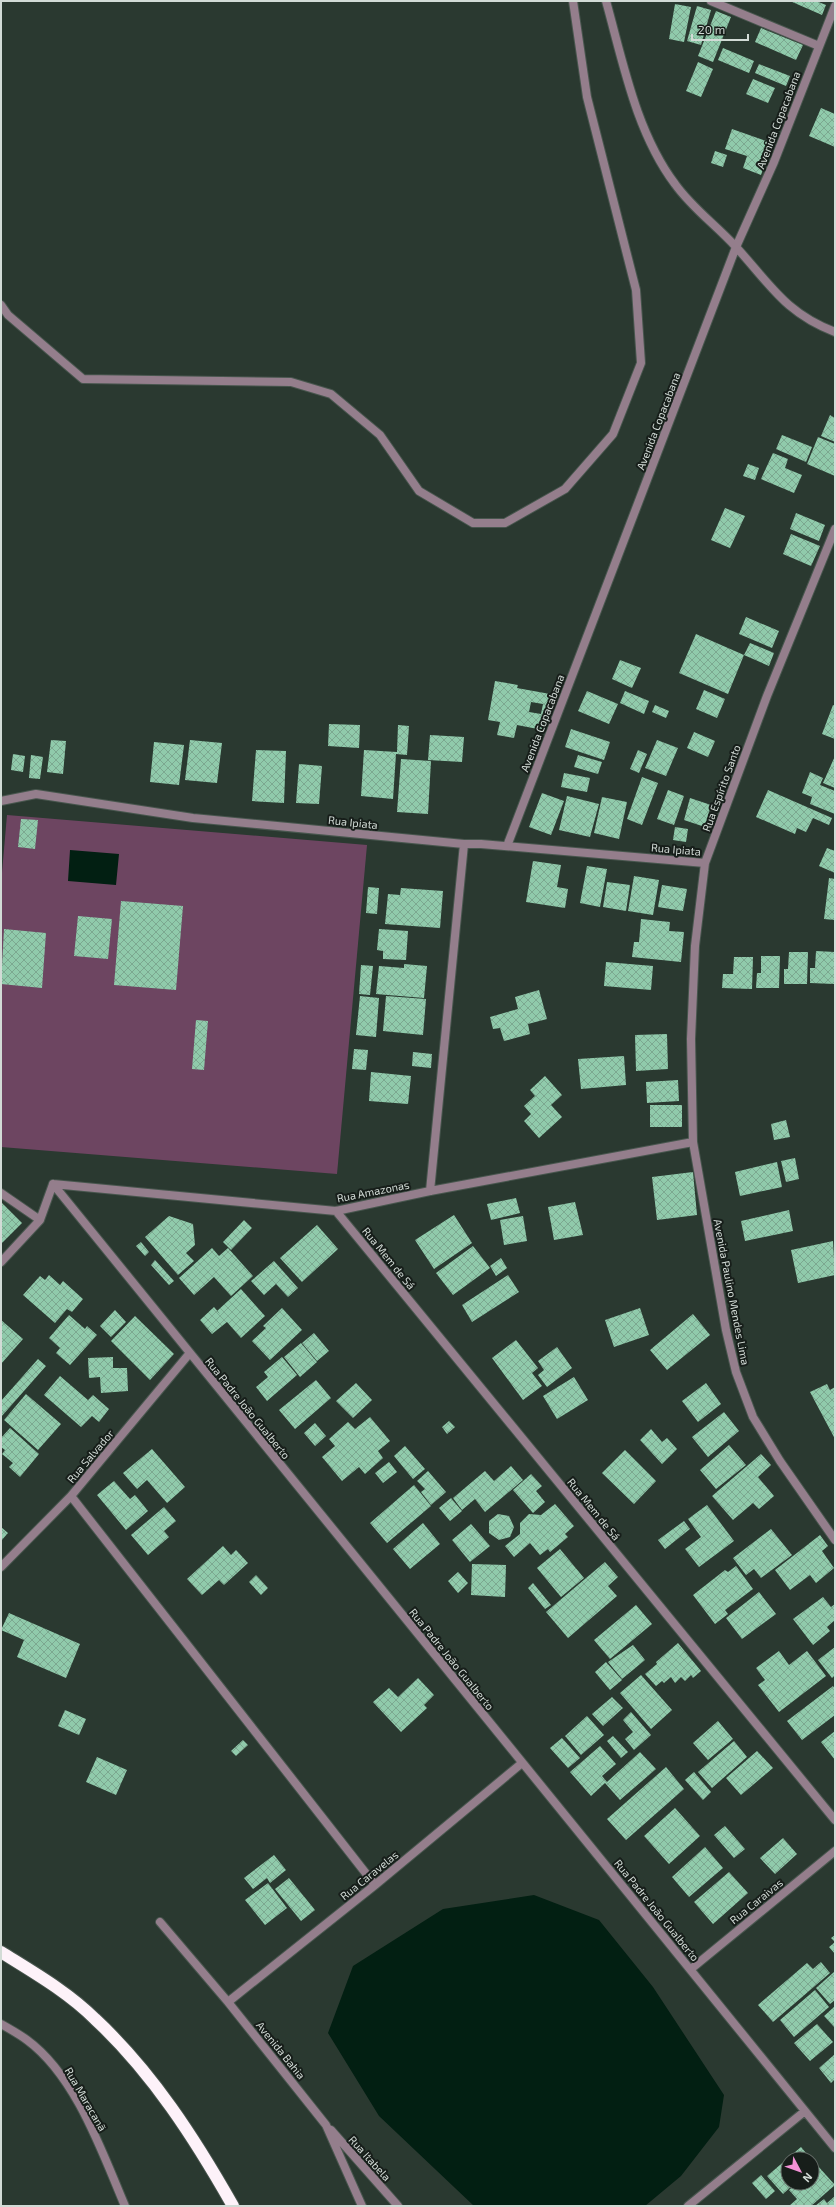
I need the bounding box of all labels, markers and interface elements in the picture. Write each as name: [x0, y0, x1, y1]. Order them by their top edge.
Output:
scale bar: [692, 16, 748, 42]
text: 20 m: [698, 22, 725, 36]
street label: Avenida Copacabana: [753, 69, 803, 171]
street label: Avenida Copacabana: [633, 370, 683, 472]
street label: Avenida Copacabana: [517, 672, 567, 774]
street label: Rua Espírito Santo: [699, 743, 743, 833]
street label: Rua Ipiata: [328, 813, 378, 831]
street label: Rua Ipiata: [651, 840, 701, 858]
street label: Rua Amazonas: [336, 1178, 411, 1204]
street label: Avenida Paulino Mendes Lima: [711, 1218, 753, 1366]
street label: Rua Mem de Sá: [360, 1224, 418, 1292]
street label: Rua Padre João Gualberto: [203, 1355, 293, 1461]
street label: Rua Salvador: [64, 1426, 116, 1485]
street label: Rua Mem de Sá: [565, 1475, 623, 1543]
street label: Rua Padre João Gualberto: [407, 1606, 497, 1712]
street label: Rua Caravelas: [337, 1847, 401, 1902]
street label: Rua Padre João Gualberto: [612, 1857, 702, 1963]
street label: Rua Caraivas: [727, 1875, 785, 1926]
street label: Avenida Bahia: [254, 2019, 308, 2081]
street label: Rua Maracanã: [62, 2065, 110, 2133]
street label: Rua Itabela: [346, 2133, 394, 2183]
north arrow: [780, 2151, 820, 2191]
text: N: [800, 2171, 815, 2185]

